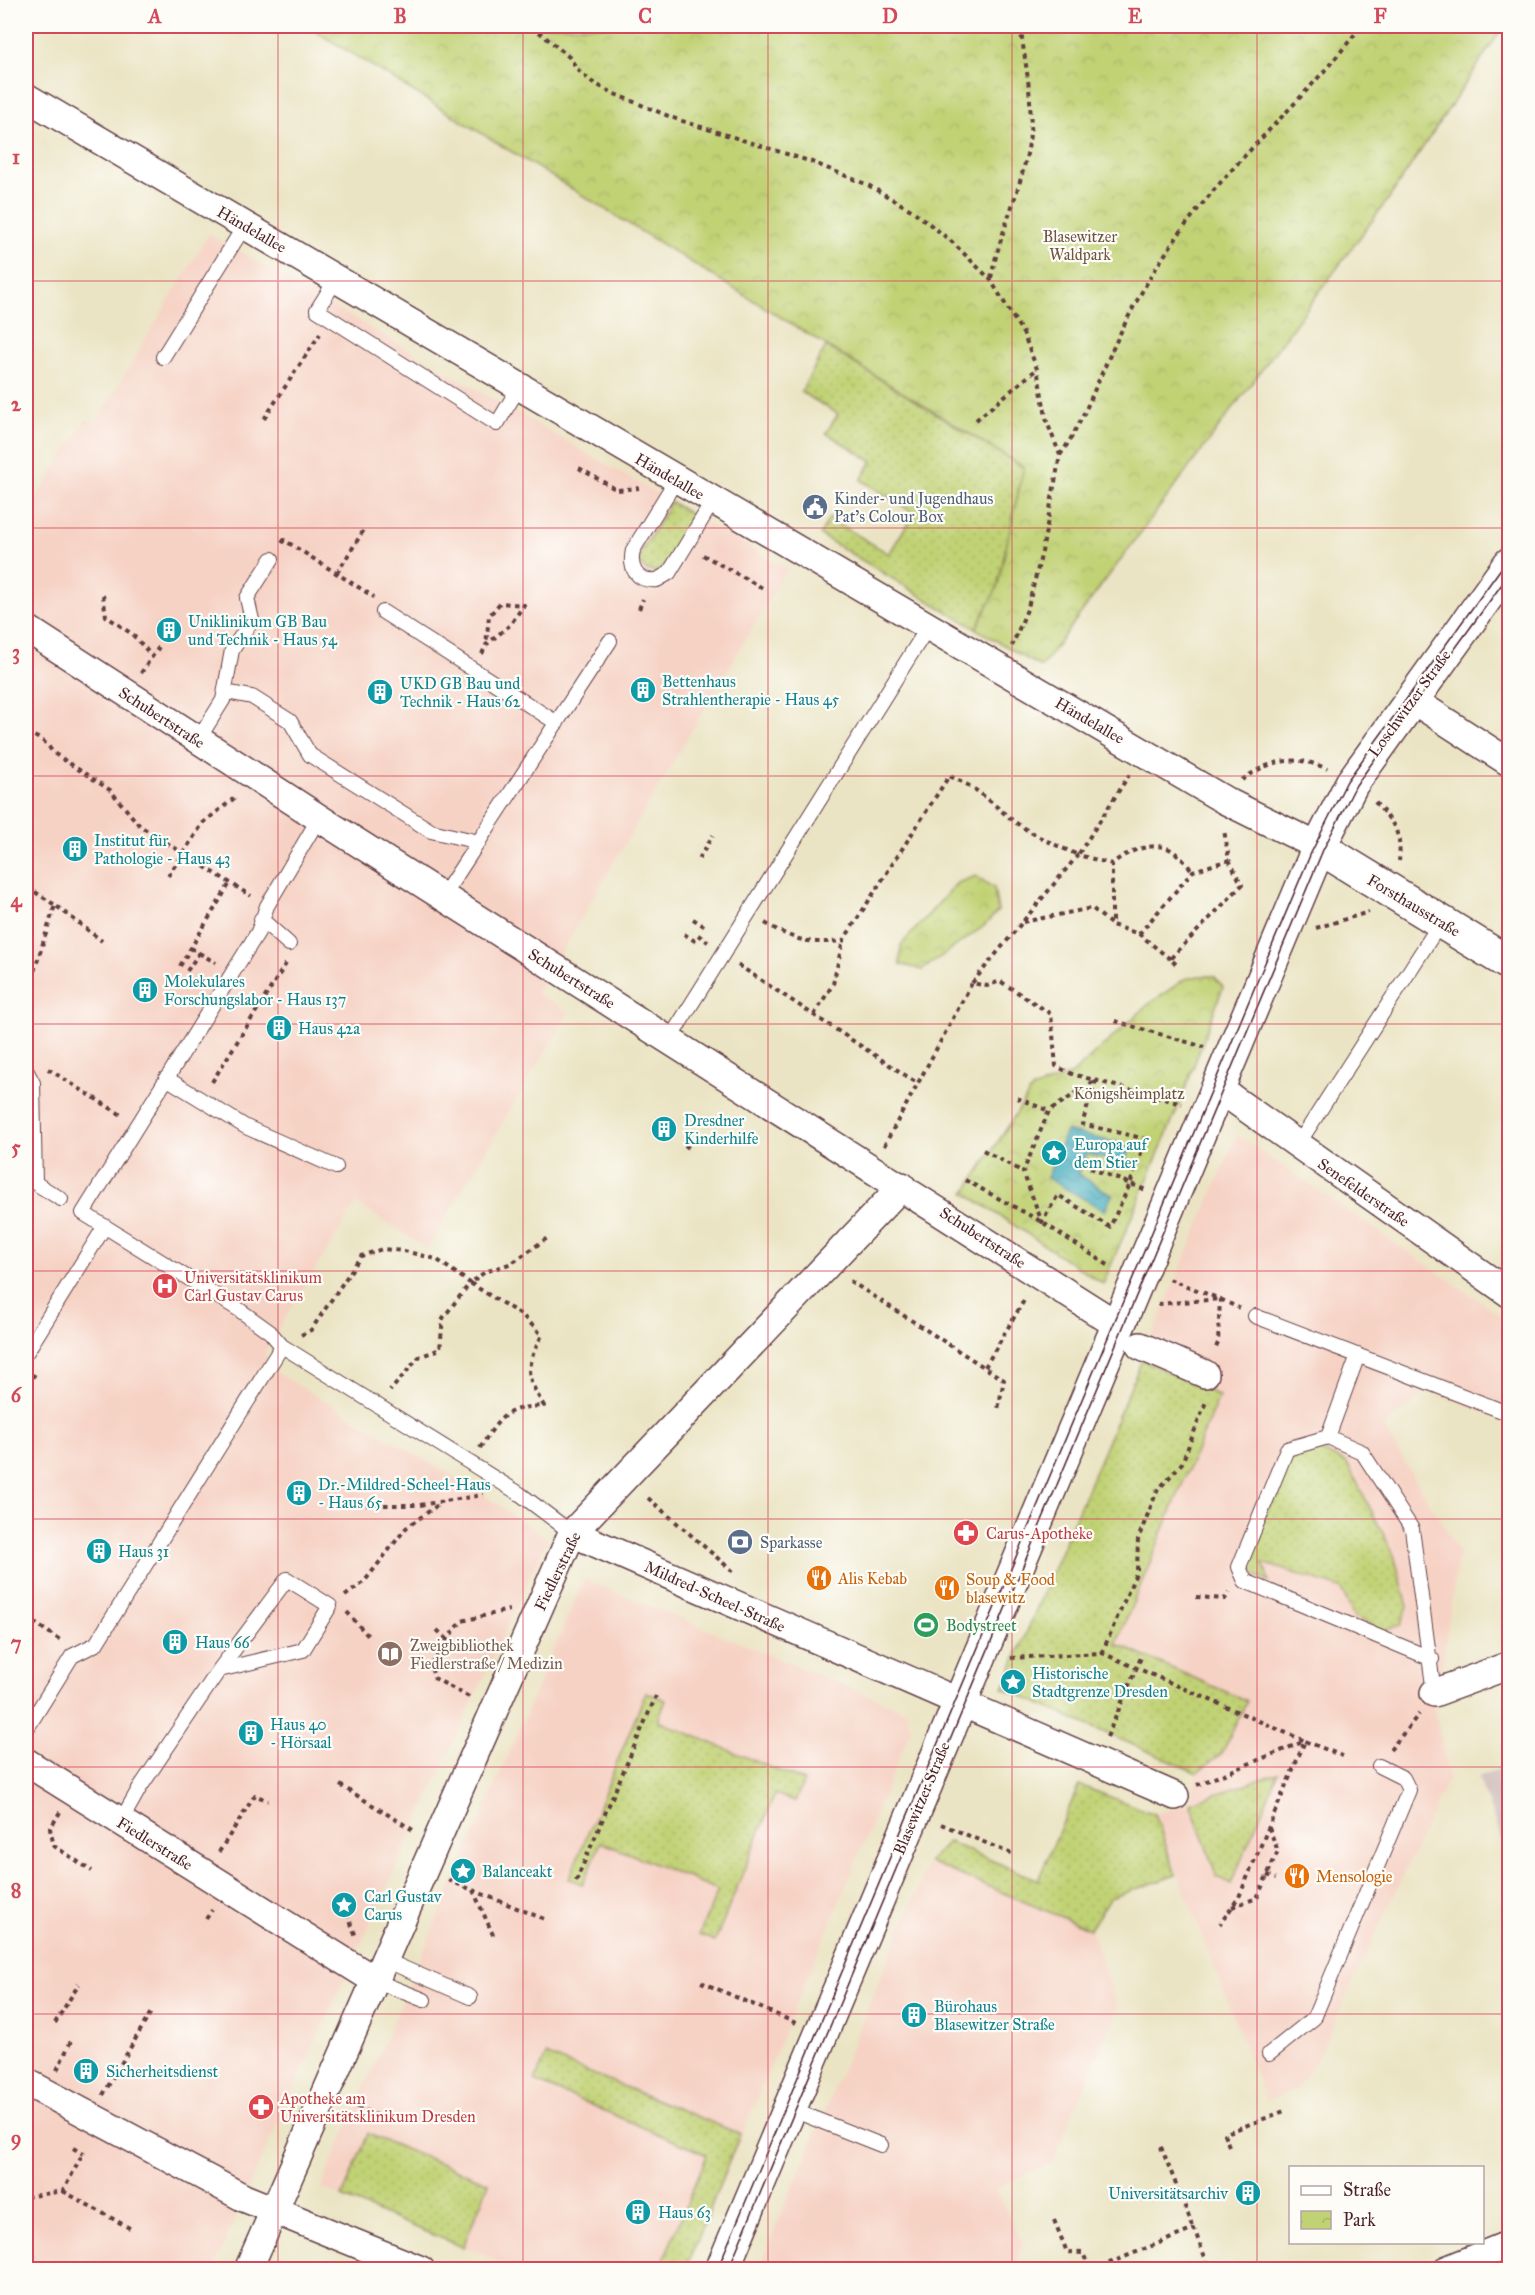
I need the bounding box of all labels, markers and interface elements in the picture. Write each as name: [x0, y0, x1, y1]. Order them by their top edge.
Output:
text: A: [146, 4, 162, 28]
text: B: [393, 4, 407, 28]
text: C: [638, 4, 652, 28]
text: D: [882, 4, 898, 28]
text: E: [1128, 4, 1143, 28]
text: F: [1373, 4, 1387, 28]
text: 1: [12, 145, 20, 169]
street label: Händelallee: [214, 202, 290, 257]
park label: Blasewitzer Waldpark: [1043, 227, 1117, 264]
text: 2: [11, 392, 22, 416]
street label: Händelallee: [632, 449, 708, 504]
place label: Kinder- und Jugendhaus Pat's Colour Box: [834, 489, 993, 526]
public building icon: Kinder- und Jugendhaus Pat's Colour Box: [800, 492, 830, 522]
place label: Uniklinikum GB Bau und Technik - Haus 54: [188, 612, 338, 649]
building icon: Uniklinikum GB Bau und Technik - Haus 54: [154, 615, 184, 645]
text: 3: [12, 640, 20, 665]
street label: Loschwitzer Straße: [1364, 646, 1455, 761]
place label: Bettenhaus Strahlentherapie - Haus 45: [662, 672, 840, 709]
place label: UKD GB Bau und Technik - Haus 62: [400, 674, 521, 711]
building icon: Bettenhaus Strahlentherapie - Haus 45: [628, 675, 658, 705]
building icon: UKD GB Bau und Technik - Haus 62: [365, 677, 395, 707]
street label: Schubertstraße: [115, 683, 209, 752]
street label: Händelallee: [1052, 693, 1128, 748]
place label: Institut für Pathologie - Haus 43: [94, 831, 230, 869]
building icon: Institut für Pathologie - Haus 43: [60, 834, 90, 864]
street label: Forsthausstraße: [1364, 870, 1464, 941]
text: 4: [10, 888, 22, 913]
street label: Schubertstraße: [525, 944, 619, 1013]
place label: Molekulares Forschungslabor - Haus 137: [164, 972, 346, 1010]
building icon: Molekulares Forschungslabor - Haus 137: [130, 975, 160, 1005]
building icon: Haus 42a: [264, 1013, 294, 1043]
place label: Haus 42a: [298, 1019, 360, 1038]
park label: Königsheimplatz: [1073, 1084, 1185, 1104]
place label: Dresdner Kinderhilfe: [684, 1111, 759, 1148]
building icon: Dresdner Kinderhilfe: [649, 1114, 679, 1144]
text: 5: [11, 1135, 21, 1159]
place label: Europa auf dem Stier: [1074, 1135, 1150, 1172]
place icon: Europa auf dem Stier: [1039, 1138, 1069, 1168]
street label: Senefelderstraße: [1314, 1154, 1413, 1231]
street label: Schubertstraße: [936, 1203, 1030, 1272]
place label: Universitätsklinikum Carl Gustav Carus: [184, 1268, 322, 1305]
hospital icon: Universitätsklinikum Carl Gustav Carus: [150, 1271, 180, 1301]
text: 6: [11, 1383, 23, 1407]
place label: Dr.-Mildred-Scheel-Haus - Haus 65: [318, 1475, 491, 1512]
building icon: Dr.-Mildred-Scheel-Haus - Haus 65: [284, 1478, 314, 1508]
pharmacy icon: Carus-Apotheke: [951, 1518, 981, 1548]
place label: Carus-Apotheke: [986, 1524, 1093, 1543]
bank icon: Sparkasse: [725, 1527, 755, 1557]
street label: Fiedlerstraße: [530, 1528, 585, 1614]
place label: Sparkasse: [760, 1533, 823, 1552]
building icon: Haus 31: [84, 1536, 114, 1566]
place label: Haus 31: [118, 1542, 169, 1561]
street label: Mildred-Scheel-Straße: [642, 1557, 788, 1636]
restaurant icon: Alis Kebab: [804, 1563, 834, 1593]
place label: Alis Kebab: [837, 1569, 907, 1588]
place label: Soup & Food blasewitz: [966, 1570, 1055, 1607]
restaurant icon: Soup & Food blasewitz: [932, 1573, 962, 1603]
sports icon: Bodystreet: [911, 1610, 941, 1640]
place label: Bodystreet: [946, 1616, 1017, 1635]
building icon: Haus 66: [160, 1627, 190, 1657]
text: 7: [11, 1631, 22, 1655]
place label: Haus 66: [195, 1633, 251, 1652]
place label: Zweigbibliothek Fiedlerstraße / Medizin: [410, 1636, 563, 1673]
library icon: Zweigbibliothek Fiedlerstraße / Medizin: [375, 1639, 405, 1669]
place label: Historische Stadtgrenze Dresden: [1032, 1664, 1168, 1702]
place icon: Historische Stadtgrenze Dresden: [998, 1667, 1028, 1697]
place label: Haus 40 - Hörsaal: [270, 1715, 332, 1752]
building icon: Haus 40 - Hörsaal: [236, 1718, 266, 1748]
street label: Blasewitzer Straße: [889, 1739, 954, 1857]
street label: Fiedlerstraße: [113, 1813, 196, 1874]
place icon: Balanceakt: [448, 1856, 478, 1886]
restaurant icon: Mensologie: [1282, 1861, 1312, 1891]
place label: Balanceakt: [482, 1862, 553, 1881]
place label: Mensologie: [1316, 1867, 1393, 1887]
text: 8: [11, 1878, 21, 1902]
place label: Carl Gustav Carus: [364, 1887, 443, 1924]
place icon: Carl Gustav Carus: [329, 1890, 359, 1920]
place label: Bürohaus Blasewitzer Straße: [934, 1997, 1055, 2034]
building icon: Bürohaus Blasewitzer Straße: [899, 2000, 929, 2030]
building icon: Sicherheitsdienst: [71, 2056, 101, 2086]
place label: Sicherheitsdienst: [106, 2062, 219, 2081]
place label: Apotheke am Universitätsklinikum Dresden: [279, 2089, 476, 2126]
pharmacy icon: Apotheke am Universitätsklinikum Dresden: [246, 2092, 276, 2122]
text: 9: [11, 2126, 21, 2151]
legend: [1289, 2166, 1484, 2244]
building icon: Universitätsarchiv: [1233, 2178, 1263, 2208]
text: Straße: [1343, 2179, 1391, 2201]
place label: Universitätsarchiv: [1108, 2184, 1229, 2203]
building icon: Haus 63: [623, 2197, 653, 2227]
place label: Haus 63: [658, 2203, 711, 2222]
text: Park: [1343, 2209, 1376, 2231]

